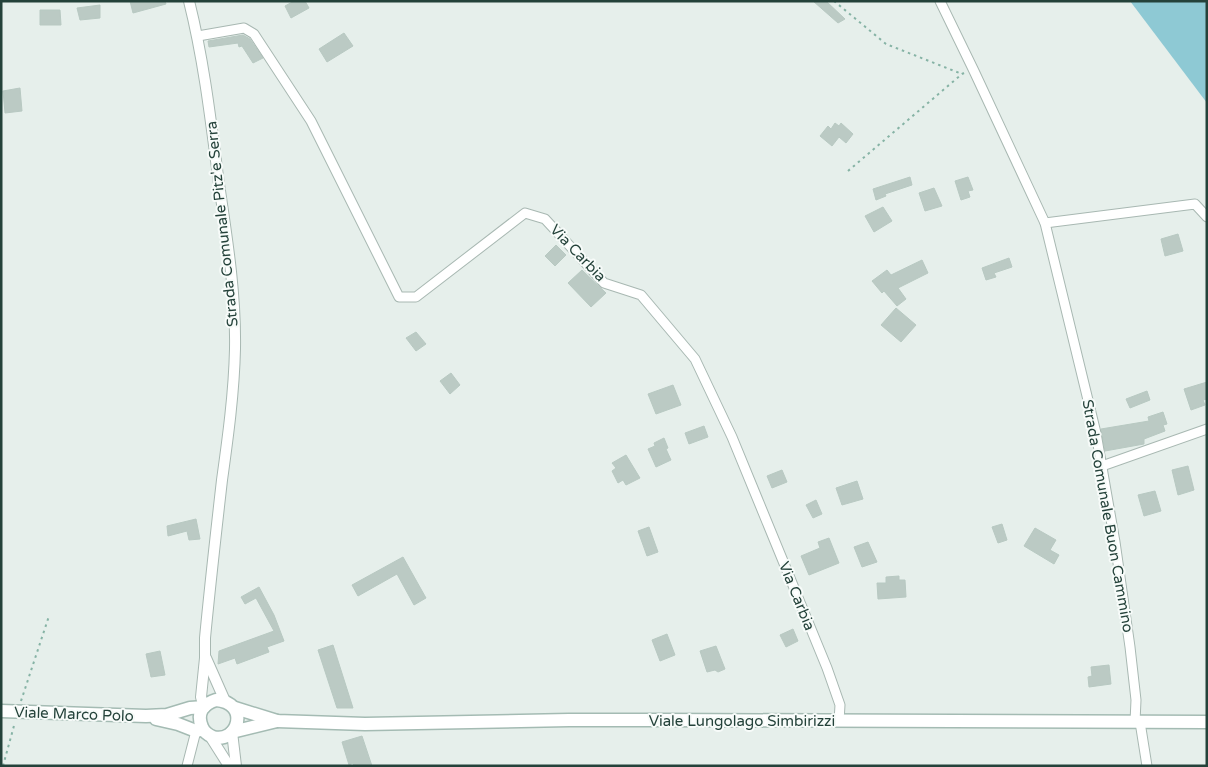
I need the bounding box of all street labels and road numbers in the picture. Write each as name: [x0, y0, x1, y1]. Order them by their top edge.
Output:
street label: Strada Comunale Pitz'e Serra: [202, 120, 242, 328]
street label: Via Carbia: [546, 221, 610, 285]
street label: Strada Comunale Buon Cammino: [1079, 398, 1137, 634]
street label: Via Carbia: [775, 559, 819, 633]
street label: Viale Marco Polo: [14, 703, 134, 725]
street label: Viale Lungolago Simbirizzi: [649, 712, 835, 730]

